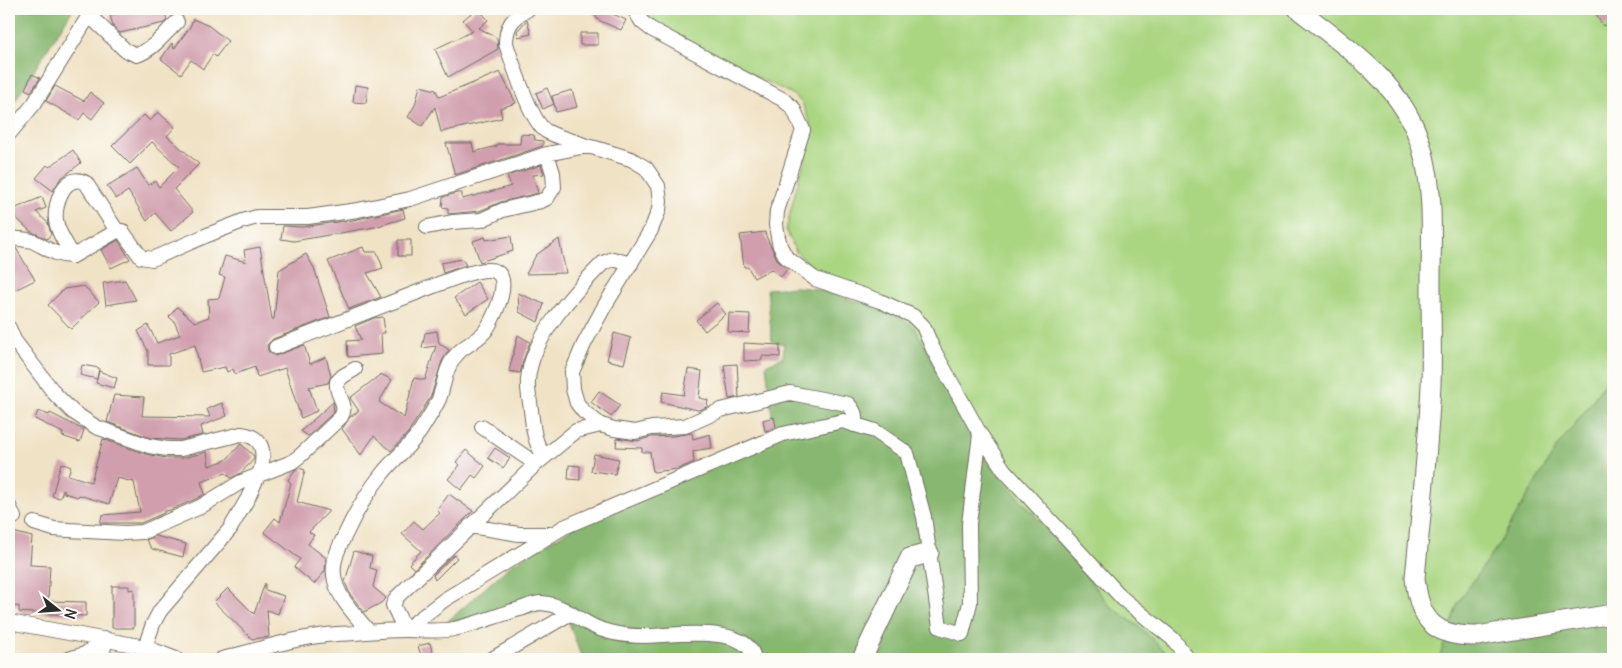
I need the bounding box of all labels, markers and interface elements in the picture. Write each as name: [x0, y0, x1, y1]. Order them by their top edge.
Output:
north arrow: [32, 586, 82, 636]
text: N: [60, 607, 80, 621]

